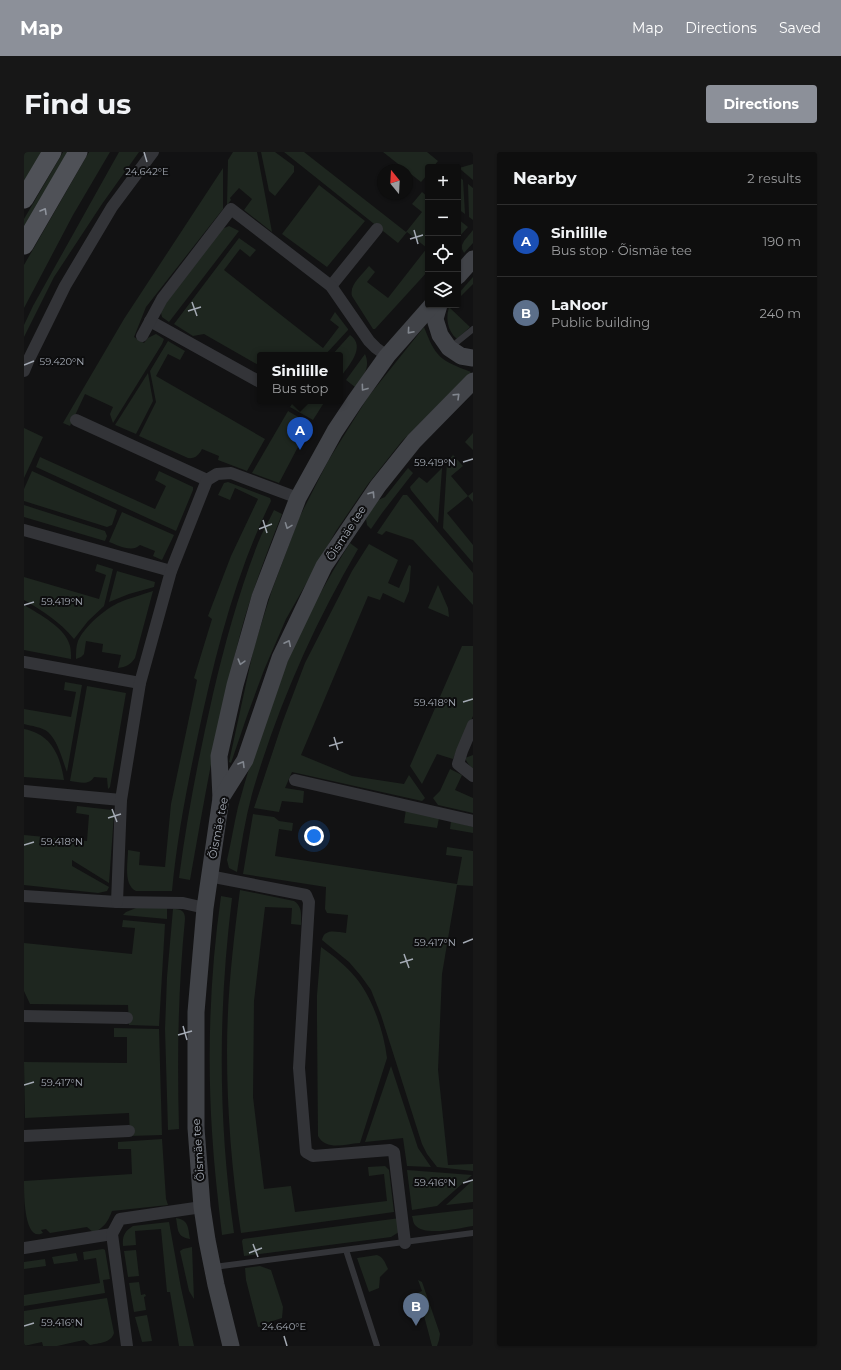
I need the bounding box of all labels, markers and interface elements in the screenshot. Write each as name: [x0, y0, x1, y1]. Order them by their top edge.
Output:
text: Map: [20, 17, 63, 40]
text: Map: [632, 19, 663, 37]
text: Directions: [685, 19, 757, 37]
text: Saved: [779, 19, 821, 37]
button: Directions: [706, 85, 817, 123]
text: Find us: [24, 87, 131, 121]
north arrow: [377, 164, 413, 200]
map controls: [425, 164, 461, 308]
button: +: [425, 164, 461, 200]
text: 24.642°E: [125, 165, 169, 178]
text: Nearby: [513, 168, 577, 188]
text: 2 results: [747, 170, 801, 186]
button: −: [425, 200, 461, 236]
one-way arrow: [39, 208, 46, 215]
text: Sinilille: [551, 223, 608, 242]
text: A: [521, 233, 531, 249]
text: 190 m: [763, 233, 801, 249]
button: locate: [425, 236, 461, 272]
text: Bus stop · Õismäe tee: [551, 242, 692, 258]
button: layers: [425, 272, 461, 308]
text: LaNoor: [551, 295, 608, 314]
text: B: [521, 305, 531, 321]
text: 240 m: [760, 305, 801, 321]
text: Public building: [551, 314, 650, 330]
one-way arrow: [407, 326, 414, 333]
popup: [257, 352, 343, 404]
text: 59.420°N: [40, 355, 84, 368]
text: Sinilille: [272, 361, 328, 380]
text: Bus stop: [272, 380, 328, 396]
one-way arrow: [361, 384, 369, 391]
one-way arrow: [453, 394, 460, 401]
pin: A: [287, 417, 313, 450]
text: 59.419°N: [414, 456, 456, 469]
one-way arrow: [367, 491, 375, 498]
street label: Õismäe tee: [323, 503, 369, 563]
one-way arrow: [284, 522, 292, 529]
text: 59.419°N: [41, 595, 83, 608]
one-way arrow: [283, 640, 291, 647]
one-way arrow: [237, 658, 246, 665]
text: 59.418°N: [414, 696, 456, 709]
one-way arrow: [237, 761, 244, 768]
street label: Õismäe tee: [205, 796, 231, 860]
your location: [304, 826, 324, 846]
text: 59.418°N: [41, 835, 83, 848]
text: 59.417°N: [414, 936, 456, 949]
text: 59.417°N: [41, 1076, 83, 1089]
street label: Õismäe tee: [189, 1118, 207, 1182]
text: 59.416°N: [414, 1176, 456, 1189]
pin: B: [403, 1293, 429, 1326]
text: 59.416°N: [41, 1316, 83, 1329]
text: 24.640°E: [262, 1320, 307, 1333]

